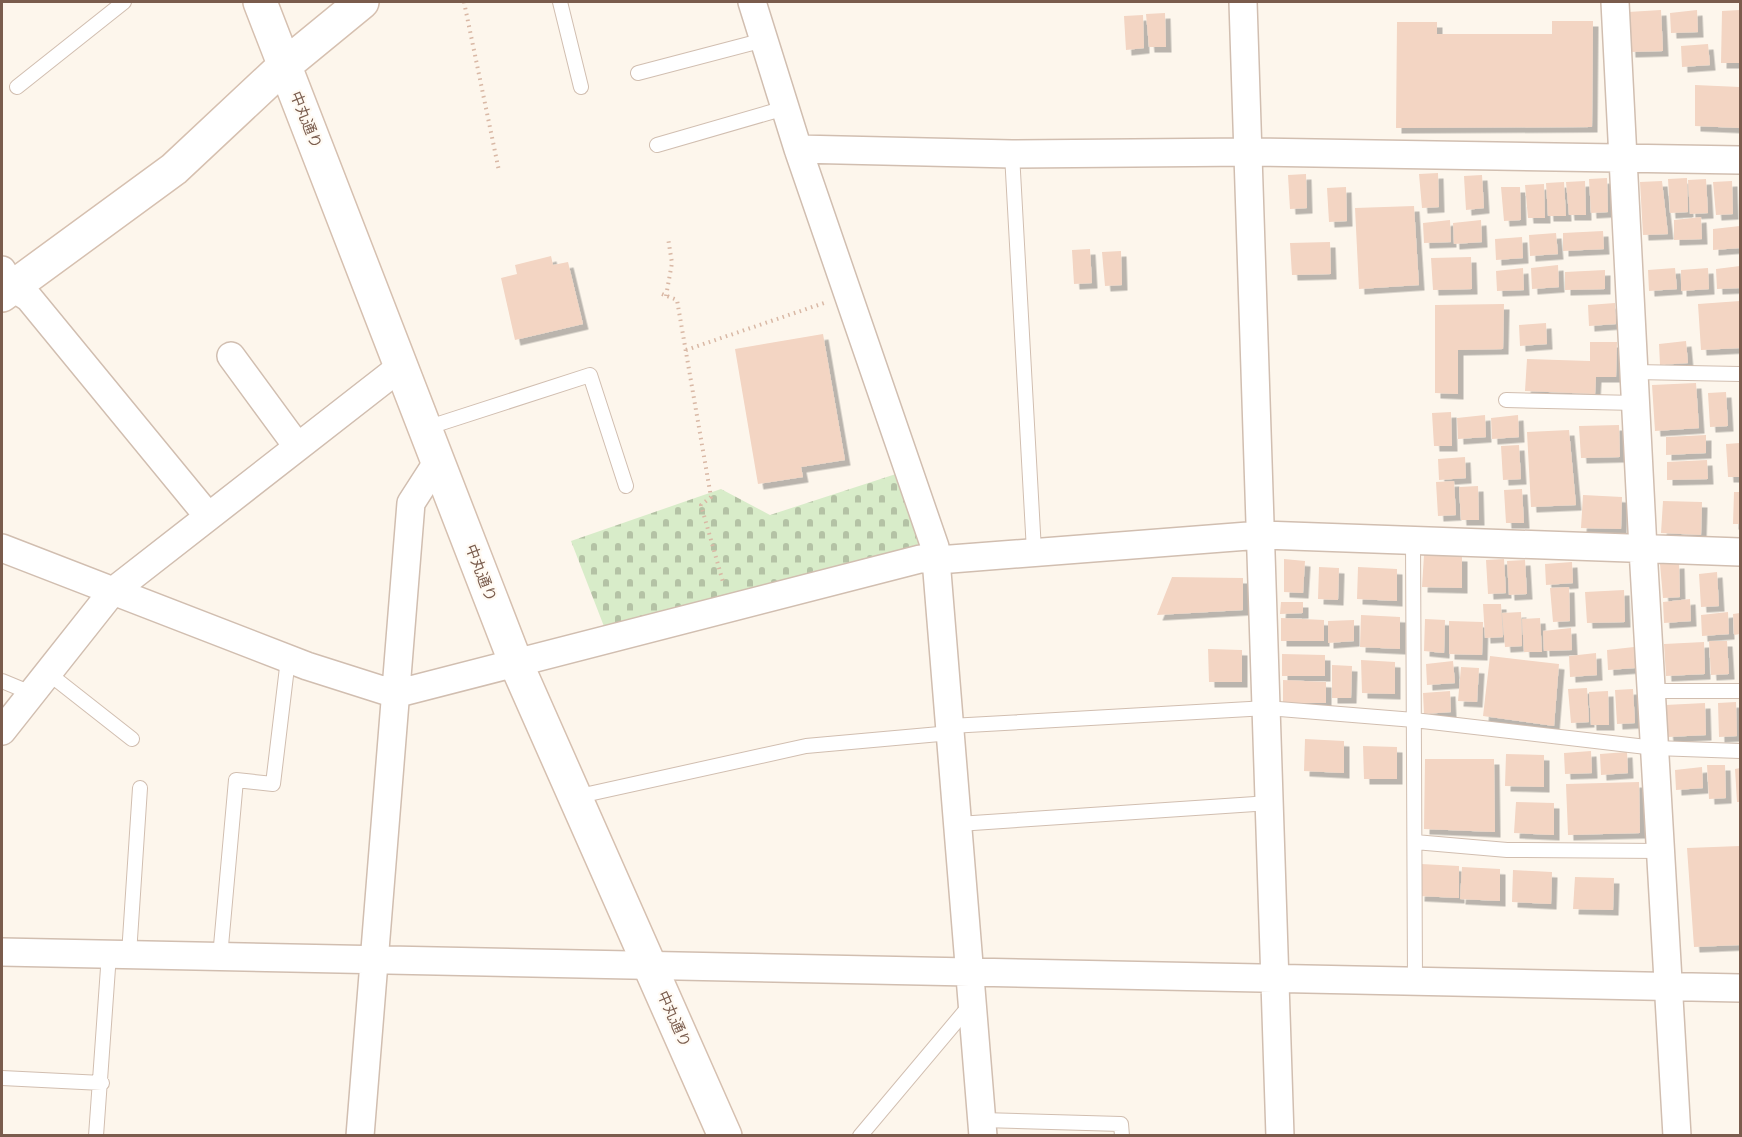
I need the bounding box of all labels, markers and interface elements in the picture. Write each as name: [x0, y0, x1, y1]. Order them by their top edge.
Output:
street label: 中丸通り: [285, 88, 327, 152]
street label: 中丸通り: [460, 541, 501, 605]
street label: 中丸通り: [652, 988, 695, 1051]

